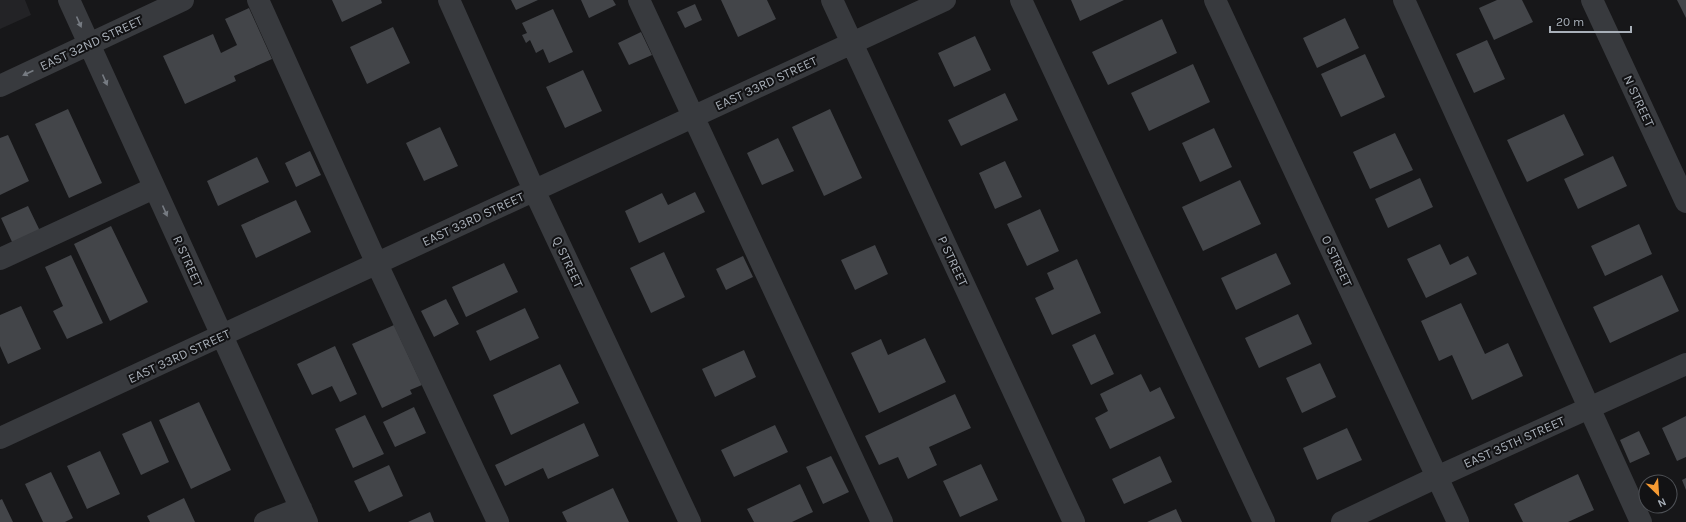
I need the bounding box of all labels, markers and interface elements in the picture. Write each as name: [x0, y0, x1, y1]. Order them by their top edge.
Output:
scale bar: [1550, 8, 1631, 34]
street label: EAST 32ND STREET: [37, 12, 145, 73]
text: 20 m: [1556, 15, 1584, 29]
one-way arrow: [76, 17, 82, 28]
street label: EAST 33RD STREET: [713, 53, 820, 113]
one-way arrow: [23, 70, 34, 76]
street label: N STREET: [1620, 73, 1658, 130]
one-way arrow: [102, 74, 108, 86]
street label: EAST 33RD STREET: [420, 189, 527, 249]
one-way arrow: [162, 205, 168, 217]
street label: R STREET: [170, 233, 206, 289]
street label: P STREET: [935, 233, 971, 289]
street label: O STREET: [1319, 233, 1356, 290]
street label: Q STREET: [550, 234, 587, 291]
street label: EAST 33RD STREET: [126, 326, 233, 386]
street label: EAST 35TH STREET: [1461, 413, 1567, 471]
north arrow: [1638, 474, 1678, 514]
text: N: [1656, 495, 1668, 510]

